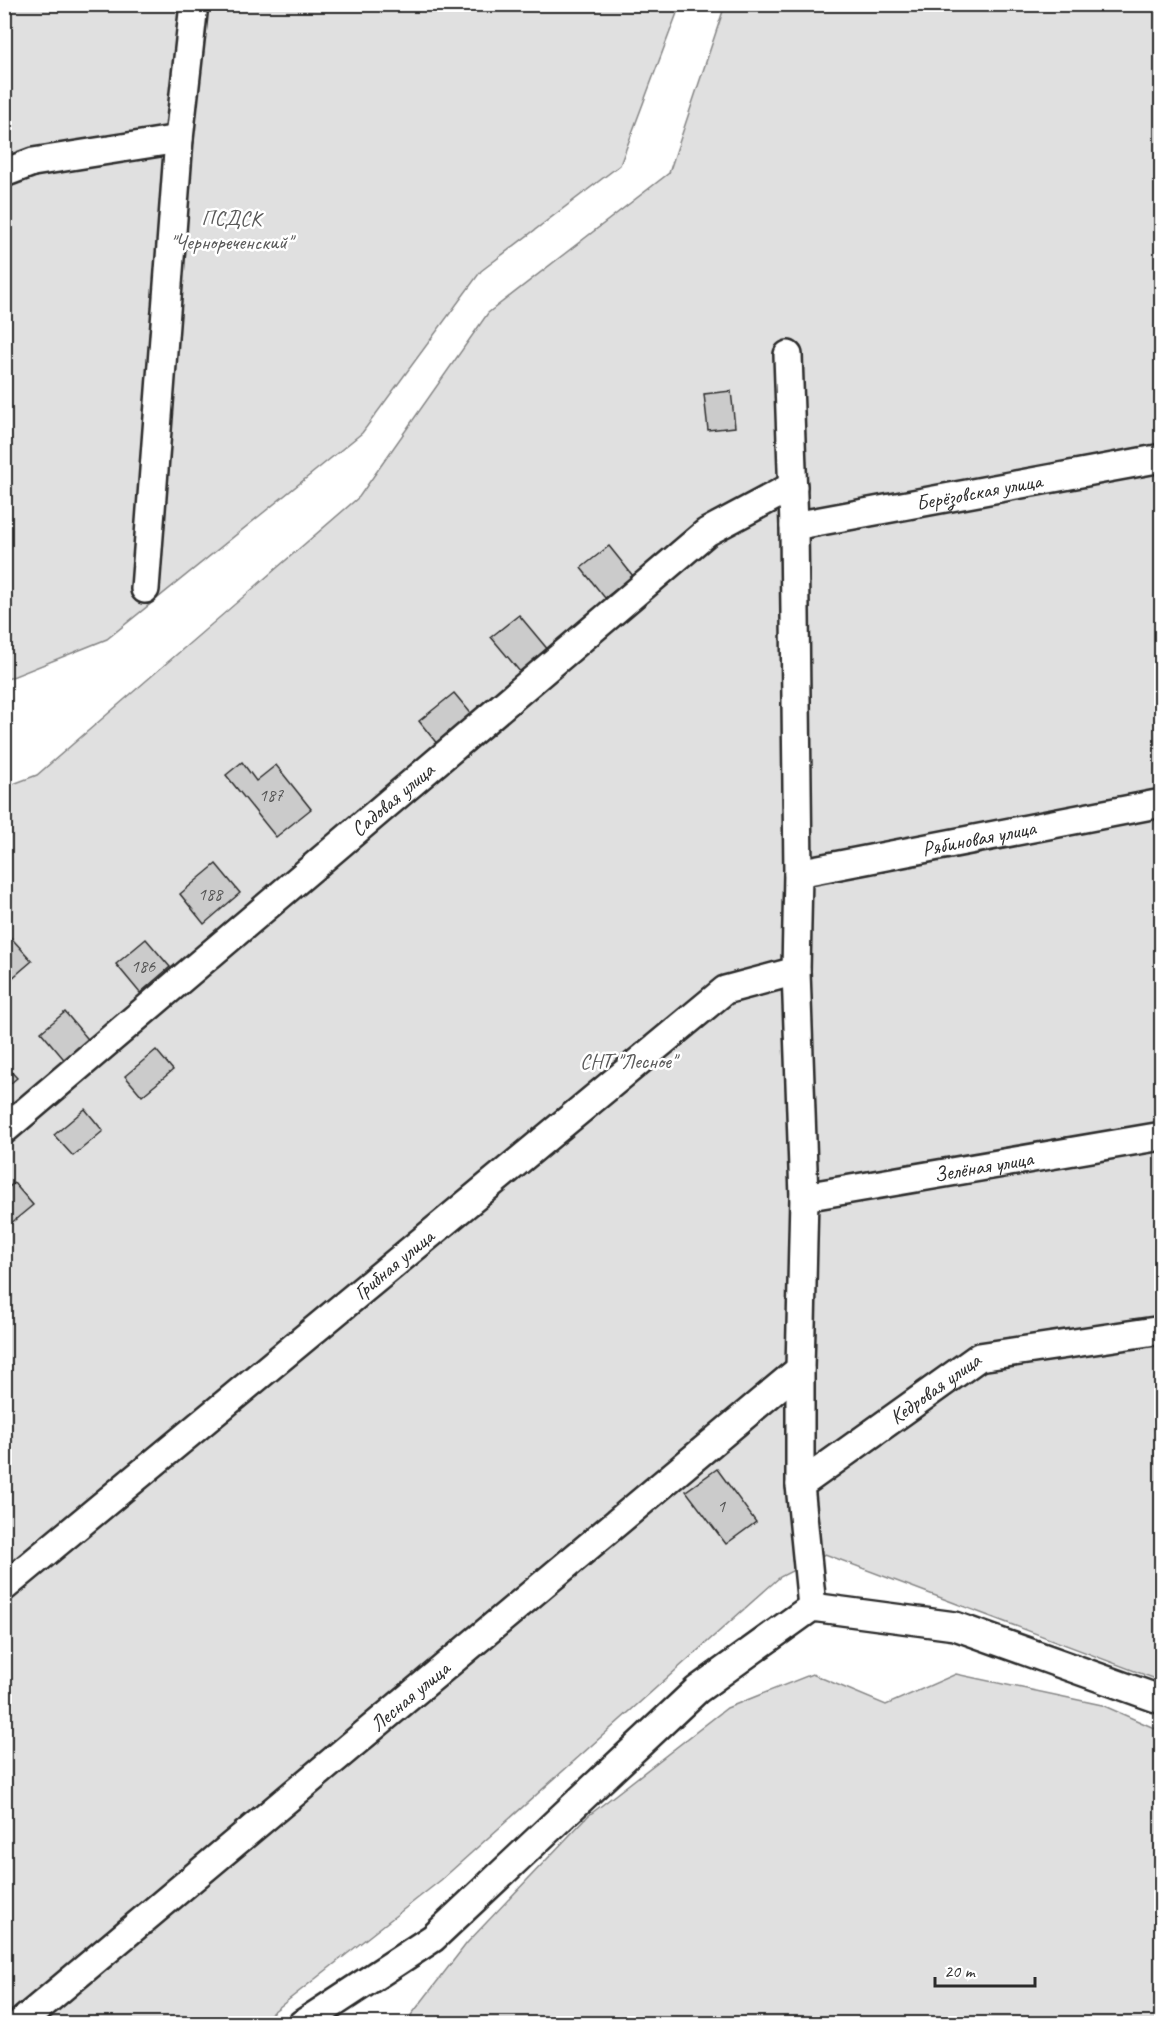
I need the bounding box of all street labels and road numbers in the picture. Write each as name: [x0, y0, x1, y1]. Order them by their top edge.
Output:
street label: Берёзовская улица: [914, 467, 1046, 516]
street label: Садовая улица: [346, 756, 441, 842]
street label: Рябиновая улица: [920, 814, 1039, 862]
street label: Зелёная улица: [932, 1145, 1036, 1188]
street label: Грибная улица: [348, 1222, 441, 1305]
street label: Кедровая улица: [884, 1346, 987, 1430]
street label: Лесная улица: [365, 1654, 457, 1737]

